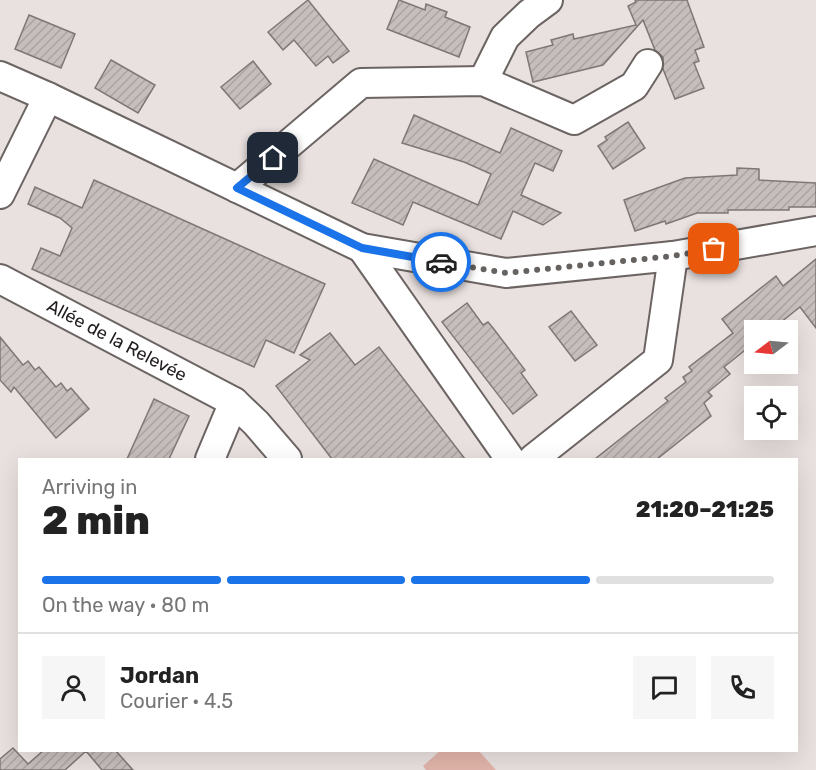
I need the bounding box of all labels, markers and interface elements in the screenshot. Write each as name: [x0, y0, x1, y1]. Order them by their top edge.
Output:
pin: [247, 132, 298, 183]
icon: home: [256, 141, 289, 174]
pin: [688, 223, 739, 274]
courier: [411, 232, 471, 292]
icon: bag: [697, 232, 730, 265]
icon: car: [425, 246, 458, 279]
street label: Allée de la Relevée: [43, 295, 191, 386]
north arrow: [744, 320, 798, 374]
map controls: [744, 320, 798, 440]
button: locate: [744, 386, 798, 440]
text: Arriving in: [42, 475, 137, 499]
text: 21:20–21:25: [636, 496, 774, 523]
text: 2 min: [42, 498, 150, 544]
text: On the way · 80 m: [42, 593, 209, 617]
button: person: [42, 656, 105, 719]
button: chat: [633, 656, 696, 719]
button: phone: [711, 656, 774, 719]
text: Jordan: [120, 662, 199, 689]
text: Courier · 4.5: [120, 689, 233, 713]

